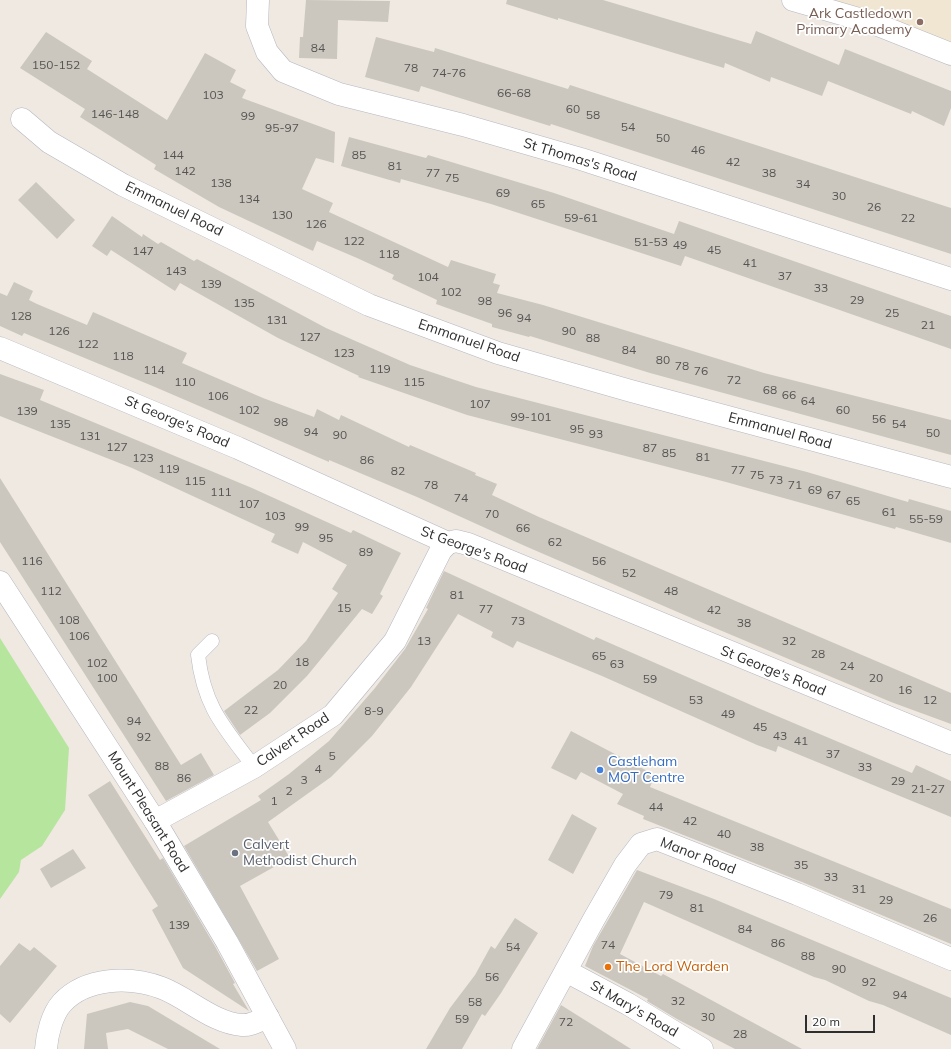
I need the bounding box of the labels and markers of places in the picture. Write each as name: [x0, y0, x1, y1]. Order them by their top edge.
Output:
place label: Ark Castledown Primary Academy: [796, 6, 912, 38]
marker: Ark Castledown Primary Academy: [915, 17, 925, 27]
place label: Castleham MOT Centre: [608, 754, 685, 786]
marker: Castleham MOT Centre: [595, 765, 605, 775]
place label: Calvert Methodist Church: [243, 837, 357, 870]
marker: Calvert Methodist Church: [230, 848, 240, 858]
place label: The Lord Warden: [616, 959, 729, 975]
marker: The Lord Warden: [603, 962, 613, 972]

